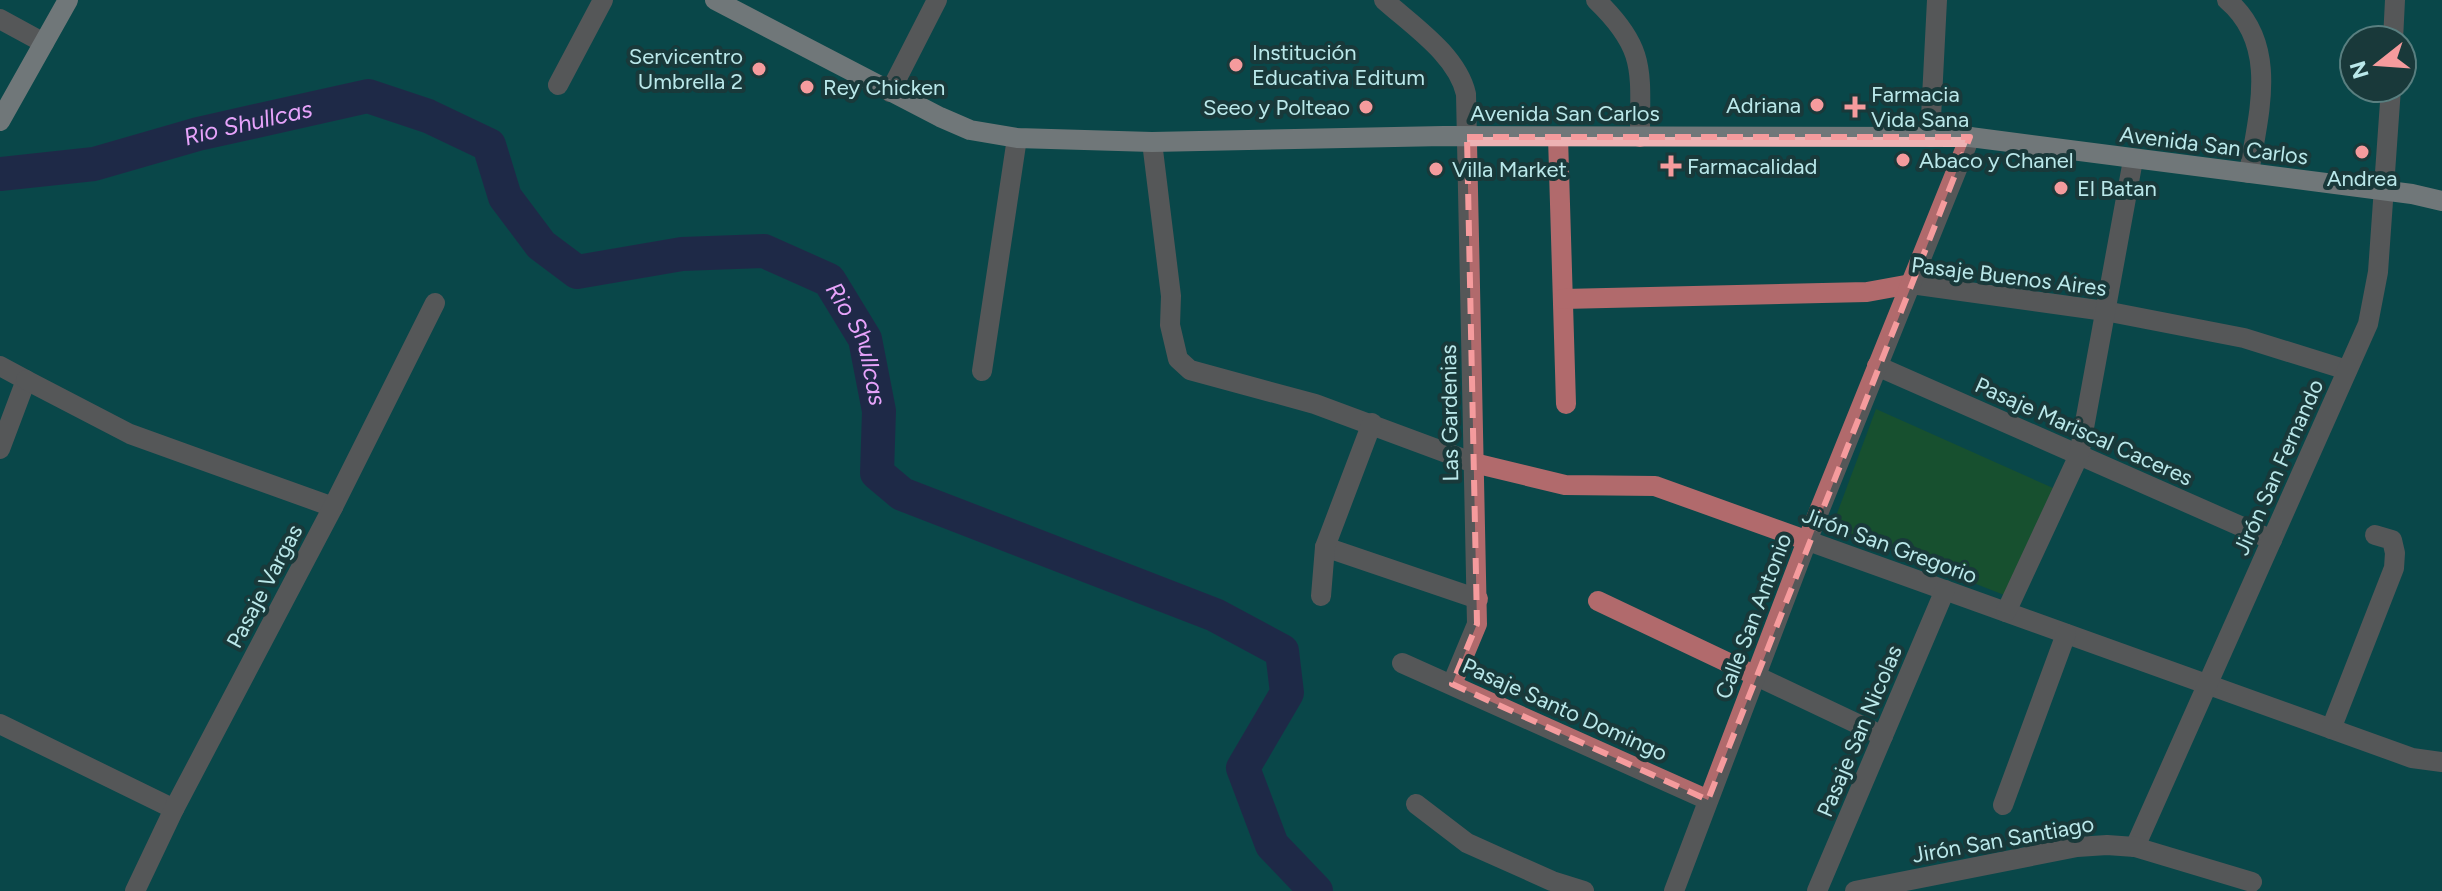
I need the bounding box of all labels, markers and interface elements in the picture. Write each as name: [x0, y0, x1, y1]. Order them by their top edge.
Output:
north arrow: [2338, 24, 2418, 104]
place label: Institución Educativa Editum: [1252, 39, 1425, 91]
place label: Servicentro Umbrella 2: [629, 43, 743, 95]
marker: Institución Educativa Editum: [1227, 56, 1245, 74]
text: N: [2344, 58, 2375, 82]
marker: Servicentro Umbrella 2: [750, 60, 768, 78]
place label: Rey Chicken: [823, 74, 945, 101]
marker: Rey Chicken: [798, 78, 816, 96]
place label: Farmacia Vida Sana: [1871, 81, 1969, 133]
place label: Adriana: [1726, 92, 1801, 119]
water label: Rio Shullcas: [180, 94, 315, 151]
place label: Seeo y Polteao: [1203, 94, 1350, 121]
marker: Adriana: [1808, 96, 1826, 114]
marker: Seeo y Polteao: [1357, 98, 1375, 116]
marker: Farmacia Vida Sana: [1846, 98, 1864, 116]
street label: Avenida San Carlos: [1470, 100, 1660, 127]
street label: Avenida San Carlos: [2118, 121, 2310, 170]
marker: Andrea: [2353, 143, 2371, 161]
place label: Abaco y Chanel: [1919, 147, 2074, 174]
marker: Abaco y Chanel: [1894, 151, 1912, 169]
place label: Farmacalidad: [1687, 153, 1818, 180]
place label: Villa Market: [1452, 156, 1567, 183]
marker: Farmacalidad: [1662, 157, 1680, 175]
marker: Villa Market: [1427, 160, 1445, 178]
place label: Andrea: [2327, 165, 2397, 192]
place label: El Batan: [2077, 175, 2157, 202]
marker: El Batan: [2052, 179, 2070, 197]
street label: Pasaje Buenos Aires: [1910, 251, 2108, 302]
water label: Rio Shullcas: [820, 277, 893, 408]
street label: Las Gardenias: [1435, 344, 1464, 482]
street label: Pasaje Mariscal Caceres: [1971, 371, 2197, 492]
street label: Jirón San Fernando: [2228, 375, 2329, 559]
street label: Jirón San Gregorio: [1799, 501, 1981, 590]
street label: Pasaje Vargas: [221, 520, 308, 653]
street label: Calle San Antonio: [1710, 530, 1797, 703]
street label: Pasaje San Nicolas: [1811, 641, 1908, 821]
street label: Pasaje Santo Domingo: [1458, 652, 1672, 767]
street label: Jirón San Santiago: [1910, 810, 2096, 869]

